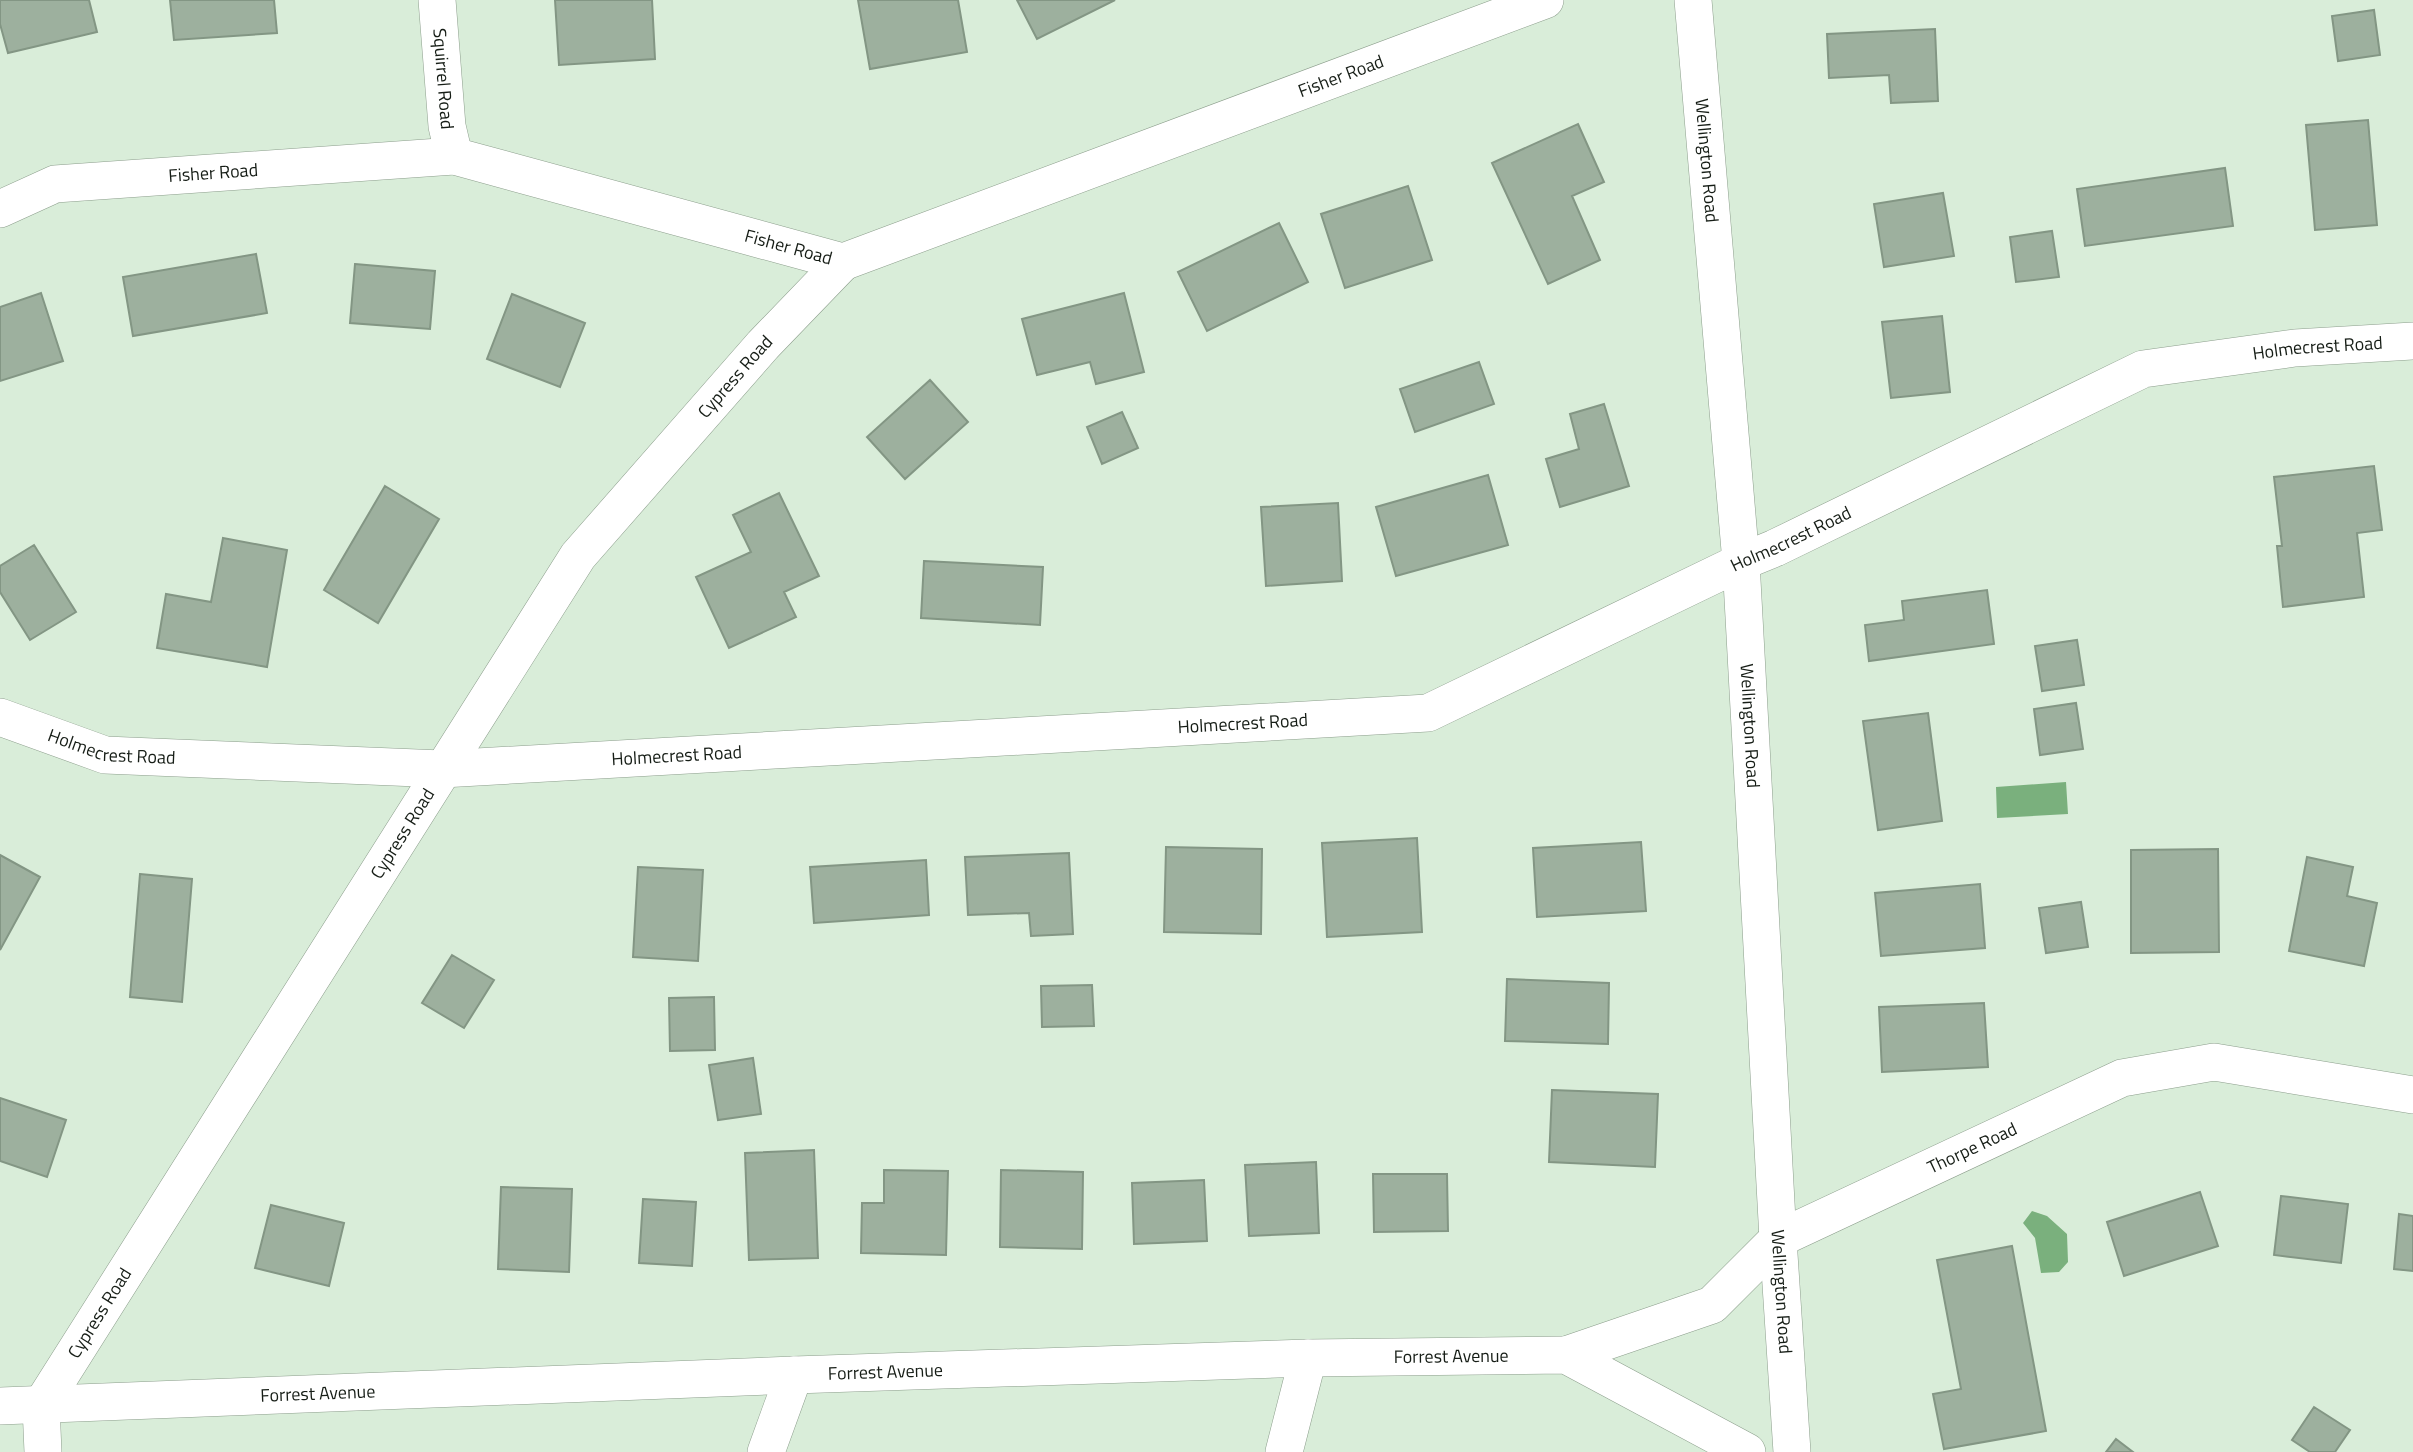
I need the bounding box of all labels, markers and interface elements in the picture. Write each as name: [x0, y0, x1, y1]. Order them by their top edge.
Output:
street label: Squirrel Road: [426, 27, 461, 130]
street label: Fisher Road: [1294, 47, 1387, 104]
street label: Wellington Road: [1688, 97, 1726, 224]
street label: Fisher Road: [167, 156, 259, 189]
street label: Fisher Road: [742, 222, 835, 271]
street label: Cypress Road: [691, 329, 779, 424]
street label: Holmecrest Road: [2251, 329, 2383, 367]
street label: Holmecrest Road: [1726, 499, 1856, 578]
street label: Wellington Road: [1734, 663, 1767, 789]
street label: Holmecrest Road: [1177, 706, 1309, 740]
street label: Holmecrest Road: [44, 721, 176, 771]
street label: Holmecrest Road: [611, 738, 743, 772]
street label: Cypress Road: [363, 783, 441, 884]
street label: Thorpe Road: [1923, 1115, 2021, 1180]
street label: Wellington Road: [1765, 1229, 1800, 1355]
street label: Cypress Road: [60, 1262, 138, 1363]
street label: Forrest Avenue: [1393, 1342, 1509, 1370]
street label: Forrest Avenue: [827, 1356, 943, 1387]
street label: Forrest Avenue: [260, 1377, 376, 1409]

